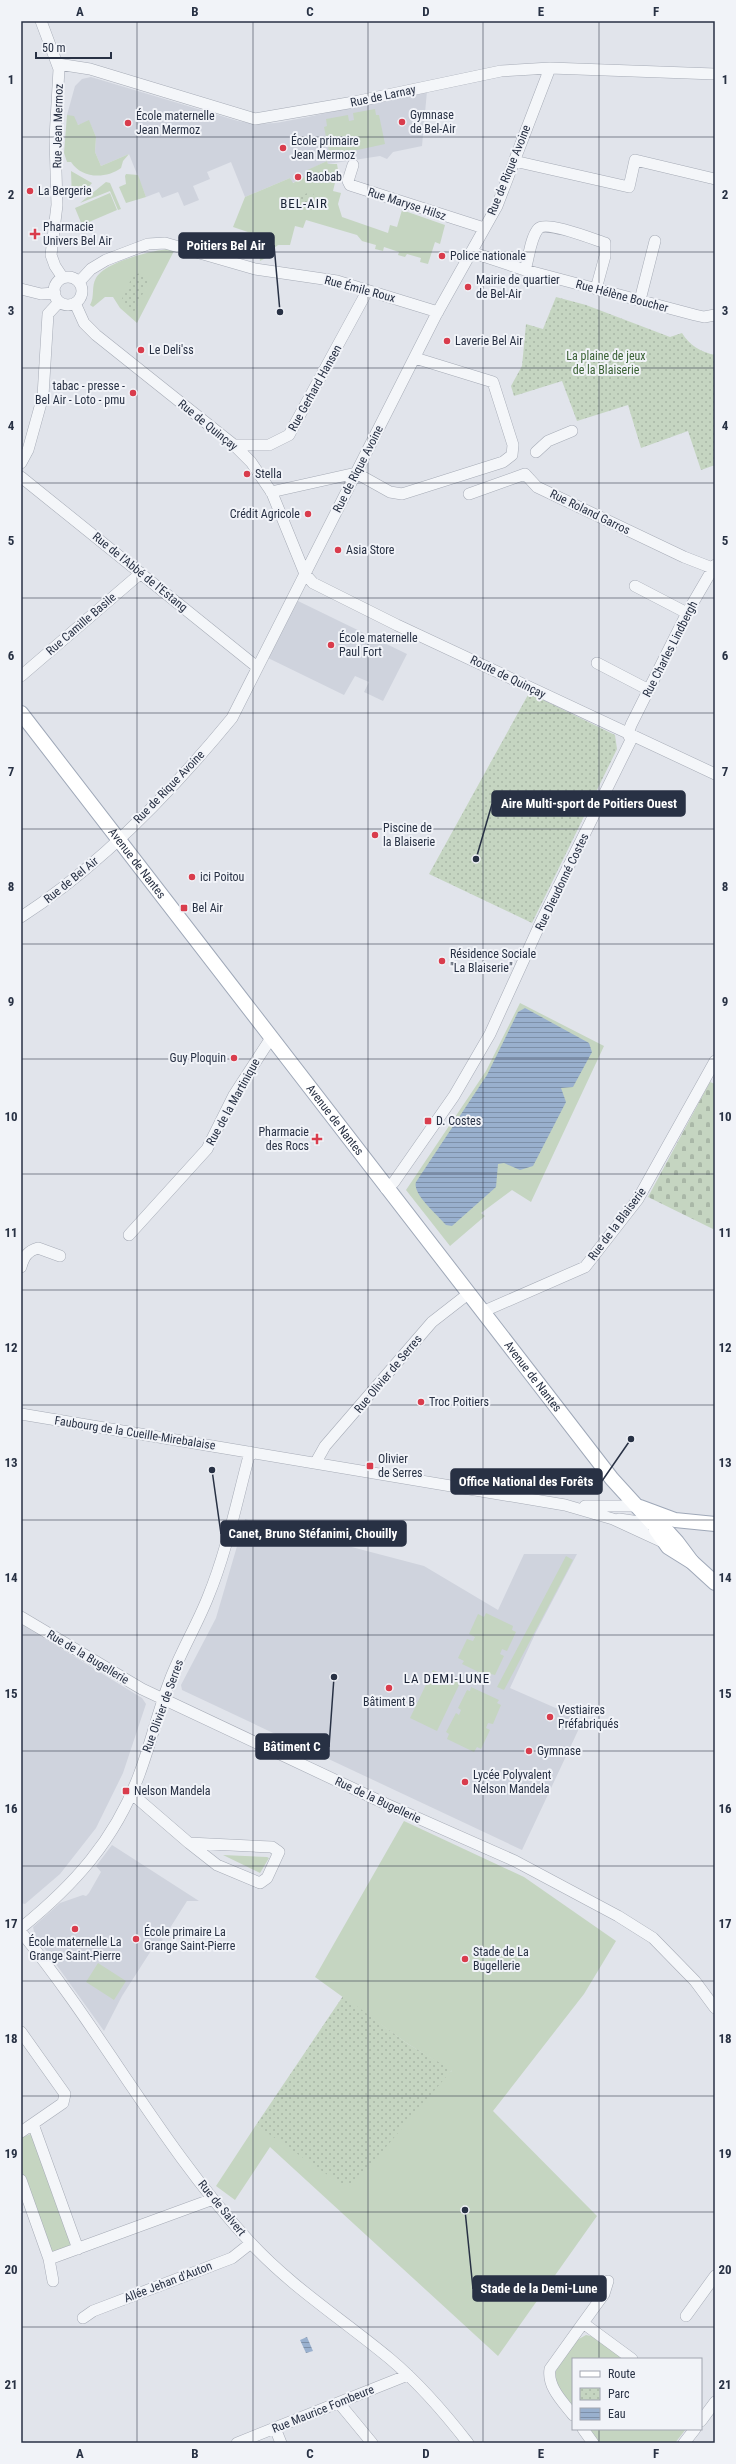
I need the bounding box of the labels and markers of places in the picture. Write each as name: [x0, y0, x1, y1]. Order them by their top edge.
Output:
place label: École maternelle Jean Mermoz: [136, 108, 215, 137]
place label: Gymnase de Bel-Air: [410, 108, 456, 136]
marker: Gymnase de Bel-Air: [397, 117, 407, 127]
marker: École maternelle Jean Mermoz: [123, 118, 133, 128]
place label: École primaire Jean Mermoz: [291, 133, 359, 162]
marker: École primaire Jean Mermoz: [278, 143, 288, 153]
place label: Baobab: [306, 170, 342, 184]
marker: Baobab: [293, 172, 303, 182]
place label: La Bergerie: [38, 184, 92, 198]
marker: La Bergerie: [25, 186, 35, 196]
place label: Pharmacie Univers Bel Air: [43, 220, 112, 248]
marker: Pharmacie Univers Bel Air: [30, 229, 40, 239]
callout: Poitiers Bel Air: [179, 233, 274, 258]
place label: Police nationale: [450, 249, 526, 263]
marker: Police nationale: [437, 251, 447, 261]
place label: Mairie de quartier de Bel-Air: [476, 273, 560, 301]
marker: Mairie de quartier de Bel-Air: [463, 282, 473, 292]
place label: Laverie Bel Air: [455, 334, 523, 348]
marker: Laverie Bel Air: [442, 336, 452, 346]
place label: Le Deli'ss: [149, 343, 194, 357]
marker: Le Deli'ss: [136, 345, 146, 355]
place label: tabac - presse - Bel Air - Loto - pmu: [35, 379, 125, 407]
marker: tabac - presse - Bel Air - Loto - pmu: [128, 388, 138, 398]
place label: Stella: [255, 467, 282, 481]
marker: Stella: [242, 469, 252, 479]
place label: Crédit Agricole: [230, 507, 300, 521]
marker: Crédit Agricole: [303, 509, 313, 519]
place label: Asia Store: [346, 543, 395, 557]
marker: Asia Store: [333, 545, 343, 555]
place label: École maternelle Paul Fort: [339, 630, 418, 659]
marker: École maternelle Paul Fort: [326, 640, 336, 650]
callout: Aire Multi-sport de Poitiers Ouest: [492, 791, 685, 816]
place label: Piscine de la Blaiserie: [383, 821, 436, 849]
marker: Piscine de la Blaiserie: [370, 830, 380, 840]
place label: ici Poitou: [200, 870, 245, 884]
marker: ici Poitou: [187, 872, 197, 882]
place label: Bel Air: [192, 901, 223, 915]
marker: Bel Air: [179, 903, 189, 913]
place label: Résidence Sociale "La Blaiserie": [450, 947, 537, 975]
marker: Résidence Sociale "La Blaiserie": [437, 956, 447, 966]
place label: Guy Ploquin: [170, 1051, 226, 1065]
marker: Guy Ploquin: [229, 1053, 239, 1063]
place label: D. Costes: [436, 1114, 481, 1128]
marker: D. Costes: [423, 1116, 433, 1126]
place label: Pharmacie des Rocs: [258, 1125, 309, 1153]
marker: Pharmacie des Rocs: [312, 1134, 322, 1144]
place label: Troc Poitiers: [429, 1395, 489, 1409]
marker: Troc Poitiers: [416, 1397, 426, 1407]
place label: Olivier de Serres: [378, 1452, 422, 1480]
marker: Olivier de Serres: [365, 1461, 375, 1471]
callout: Office National des Forêts: [451, 1469, 602, 1494]
callout: Canet, Bruno Stéfanimi, Chouilly: [221, 1521, 406, 1546]
marker: Bâtiment B: [384, 1683, 394, 1693]
place label: Bâtiment B: [363, 1695, 415, 1709]
place label: Vestiaires Préfabriqués: [558, 1703, 619, 1731]
marker: Vestiaires Préfabriqués: [545, 1712, 555, 1722]
callout: Bâtiment C: [256, 1734, 329, 1759]
place label: Gymnase: [537, 1744, 581, 1758]
marker: Gymnase: [524, 1746, 534, 1756]
place label: Lycée Polyvalent Nelson Mandela: [473, 1768, 552, 1796]
marker: Lycée Polyvalent Nelson Mandela: [460, 1777, 470, 1787]
place label: Nelson Mandela: [134, 1784, 211, 1798]
marker: Nelson Mandela: [121, 1786, 131, 1796]
marker: École maternelle La Grange Saint-Pierre: [70, 1924, 80, 1934]
place label: École primaire La Grange Saint-Pierre: [144, 1924, 236, 1953]
place label: École maternelle La Grange Saint-Pierre: [29, 1934, 122, 1963]
marker: École primaire La Grange Saint-Pierre: [131, 1934, 141, 1944]
place label: Stade de La Bugellerie: [473, 1945, 529, 1973]
marker: Stade de La Bugellerie: [460, 1954, 470, 1964]
callout: Stade de la Demi-Lune: [473, 2276, 606, 2301]

